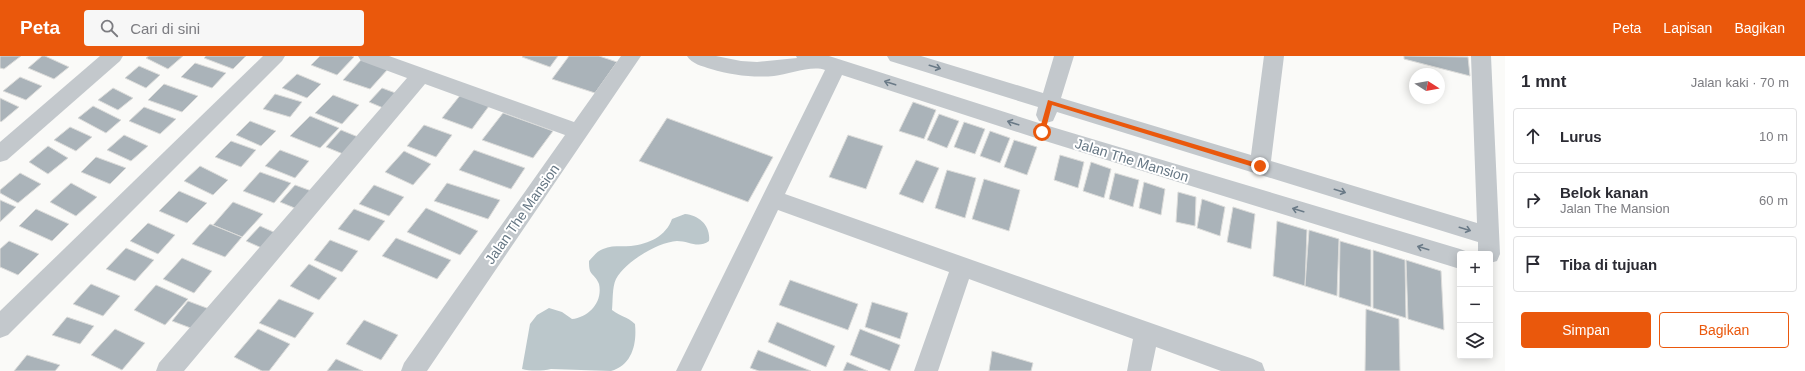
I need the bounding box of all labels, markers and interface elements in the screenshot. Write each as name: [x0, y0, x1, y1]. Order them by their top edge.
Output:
search box: [84, 10, 364, 46]
text: Peta: [20, 17, 60, 38]
icon: search: [98, 17, 120, 39]
text: Cari di sini: [130, 20, 200, 37]
text: Peta: [1613, 20, 1641, 36]
text: Lapisan: [1663, 20, 1712, 36]
text: Bagikan: [1734, 20, 1785, 36]
one-way arrow: [928, 64, 941, 71]
north arrow: [1409, 68, 1445, 104]
text: 1 mnt: [1521, 72, 1566, 91]
text: Jalan kaki · 70 m: [1691, 75, 1789, 90]
one-way arrow: [883, 79, 896, 86]
one-way arrow: [1007, 119, 1020, 126]
route start: [1033, 123, 1051, 141]
icon: ahead: [1522, 125, 1544, 147]
text: Lurus: [1560, 128, 1602, 145]
text: 10 m: [1759, 129, 1788, 144]
street label: Jalan The Mansion: [1073, 135, 1191, 185]
route end: [1251, 157, 1269, 175]
street label: Jalan The Mansion: [482, 161, 562, 267]
text: Belok kanan: [1560, 184, 1648, 201]
one-way arrow: [1334, 188, 1347, 195]
icon: right: [1522, 189, 1544, 211]
text: 60 m: [1759, 193, 1788, 208]
text: Jalan The Mansion: [1560, 201, 1670, 216]
one-way arrow: [1292, 206, 1305, 213]
one-way arrow: [1458, 226, 1471, 233]
one-way arrow: [1416, 244, 1429, 251]
map controls: [1457, 251, 1493, 359]
button: +: [1457, 251, 1493, 287]
icon: arrive: [1522, 253, 1544, 275]
text: Tiba di tujuan: [1560, 256, 1657, 273]
button: −: [1457, 287, 1493, 323]
button: Simpan: [1521, 312, 1651, 348]
button: Bagikan: [1659, 312, 1789, 348]
button: layers: [1457, 323, 1493, 359]

